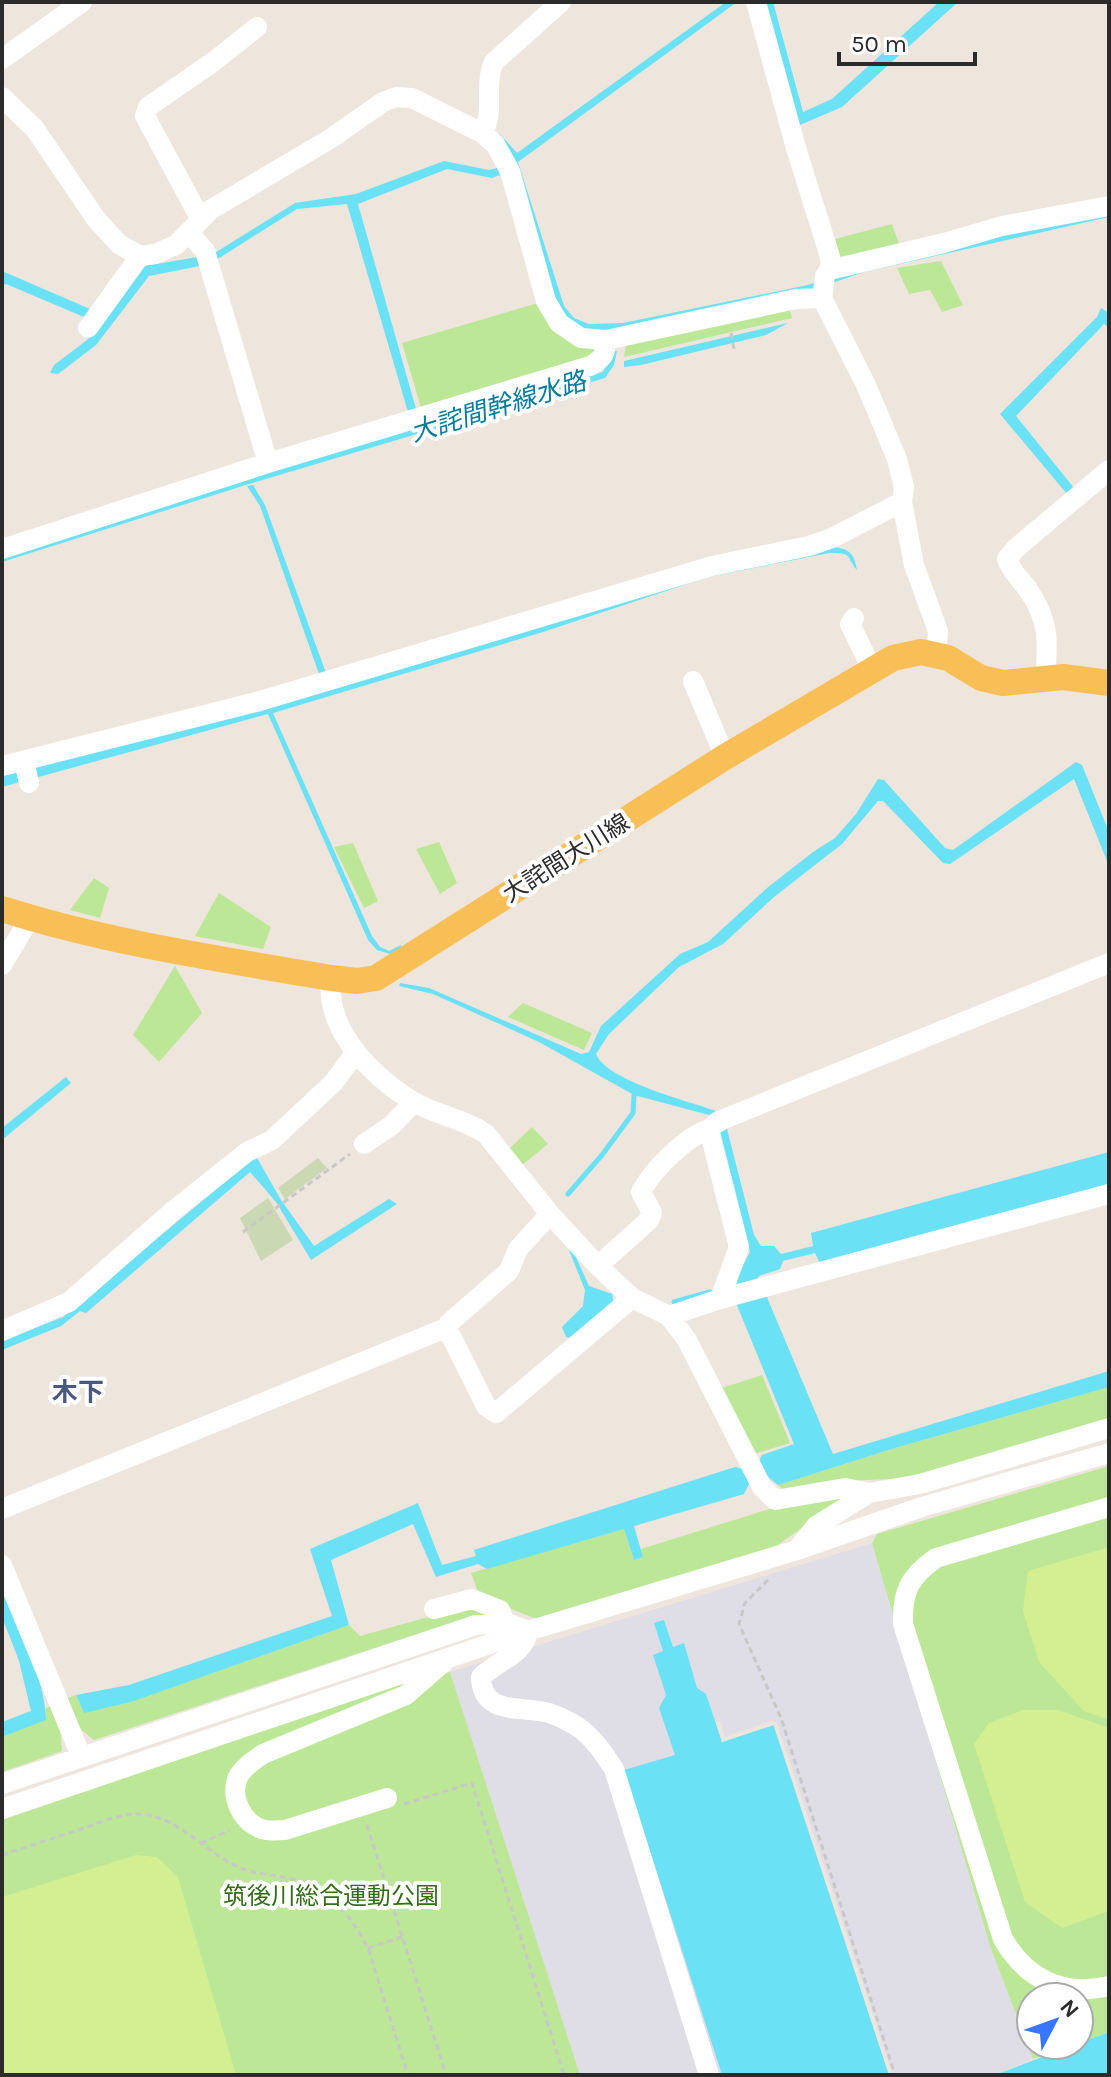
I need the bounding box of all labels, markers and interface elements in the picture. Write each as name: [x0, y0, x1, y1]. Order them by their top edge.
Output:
scale bar: [839, 16, 975, 66]
text: 50 m: [851, 30, 907, 58]
water label: 大詫間幹線水路: [406, 365, 591, 448]
street label: 大詫間大川線: [498, 808, 634, 908]
district label: 木下: [52, 1377, 104, 1408]
park label: 筑後川総合運動公園: [223, 1882, 439, 1910]
north arrow: [1015, 1981, 1095, 2061]
text: N: [1054, 1994, 1084, 2023]

